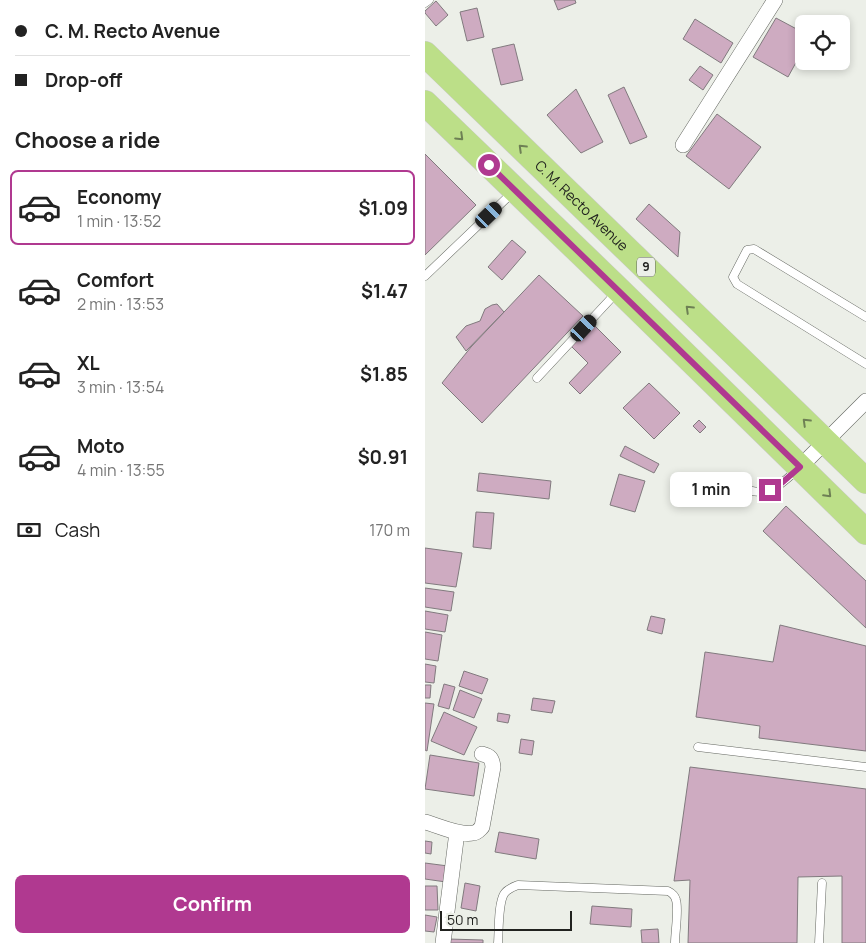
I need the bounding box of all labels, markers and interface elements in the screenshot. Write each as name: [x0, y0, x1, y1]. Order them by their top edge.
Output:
map controls: [795, 15, 850, 70]
button: locate: [795, 15, 850, 70]
text: C. M. Recto Avenue: [45, 18, 220, 44]
text: Drop-off: [45, 67, 122, 93]
text: Choose a ride: [15, 125, 160, 155]
one-way arrow: [454, 131, 463, 140]
one-way arrow: [519, 145, 528, 154]
route start: [478, 154, 500, 176]
street label: C. M. Recto Avenue: [531, 156, 633, 255]
text: Economy: [77, 184, 161, 210]
icon: car: [17, 185, 62, 230]
text: $1.09: [358, 195, 408, 221]
car: [472, 199, 505, 231]
text: 1 min · 13:52: [77, 210, 161, 232]
road number: 9: [637, 258, 655, 276]
text: Comfort: [77, 267, 154, 293]
icon: car: [17, 268, 62, 313]
text: $1.47: [361, 278, 408, 304]
text: 2 min · 13:53: [77, 293, 164, 315]
one-way arrow: [686, 306, 695, 315]
car: [568, 312, 599, 344]
text: XL: [77, 350, 100, 376]
icon: car: [17, 351, 62, 396]
text: $1.85: [360, 361, 408, 387]
text: 3 min · 13:54: [77, 376, 164, 398]
one-way arrow: [803, 419, 812, 428]
text: Moto: [77, 433, 124, 459]
icon: car: [17, 434, 62, 479]
text: $0.91: [358, 444, 408, 470]
text: 4 min · 13:55: [77, 459, 165, 481]
callout: 1 min: [670, 472, 753, 508]
text: 1 min: [691, 478, 731, 500]
route end: [759, 479, 781, 501]
one-way arrow: [822, 489, 831, 498]
icon: cash: [15, 516, 43, 544]
text: Cash: [55, 517, 100, 543]
text: 170 m: [369, 519, 410, 541]
button: Confirm: [15, 875, 410, 933]
scale bar: [440, 908, 573, 931]
text: 50 m: [447, 910, 478, 929]

